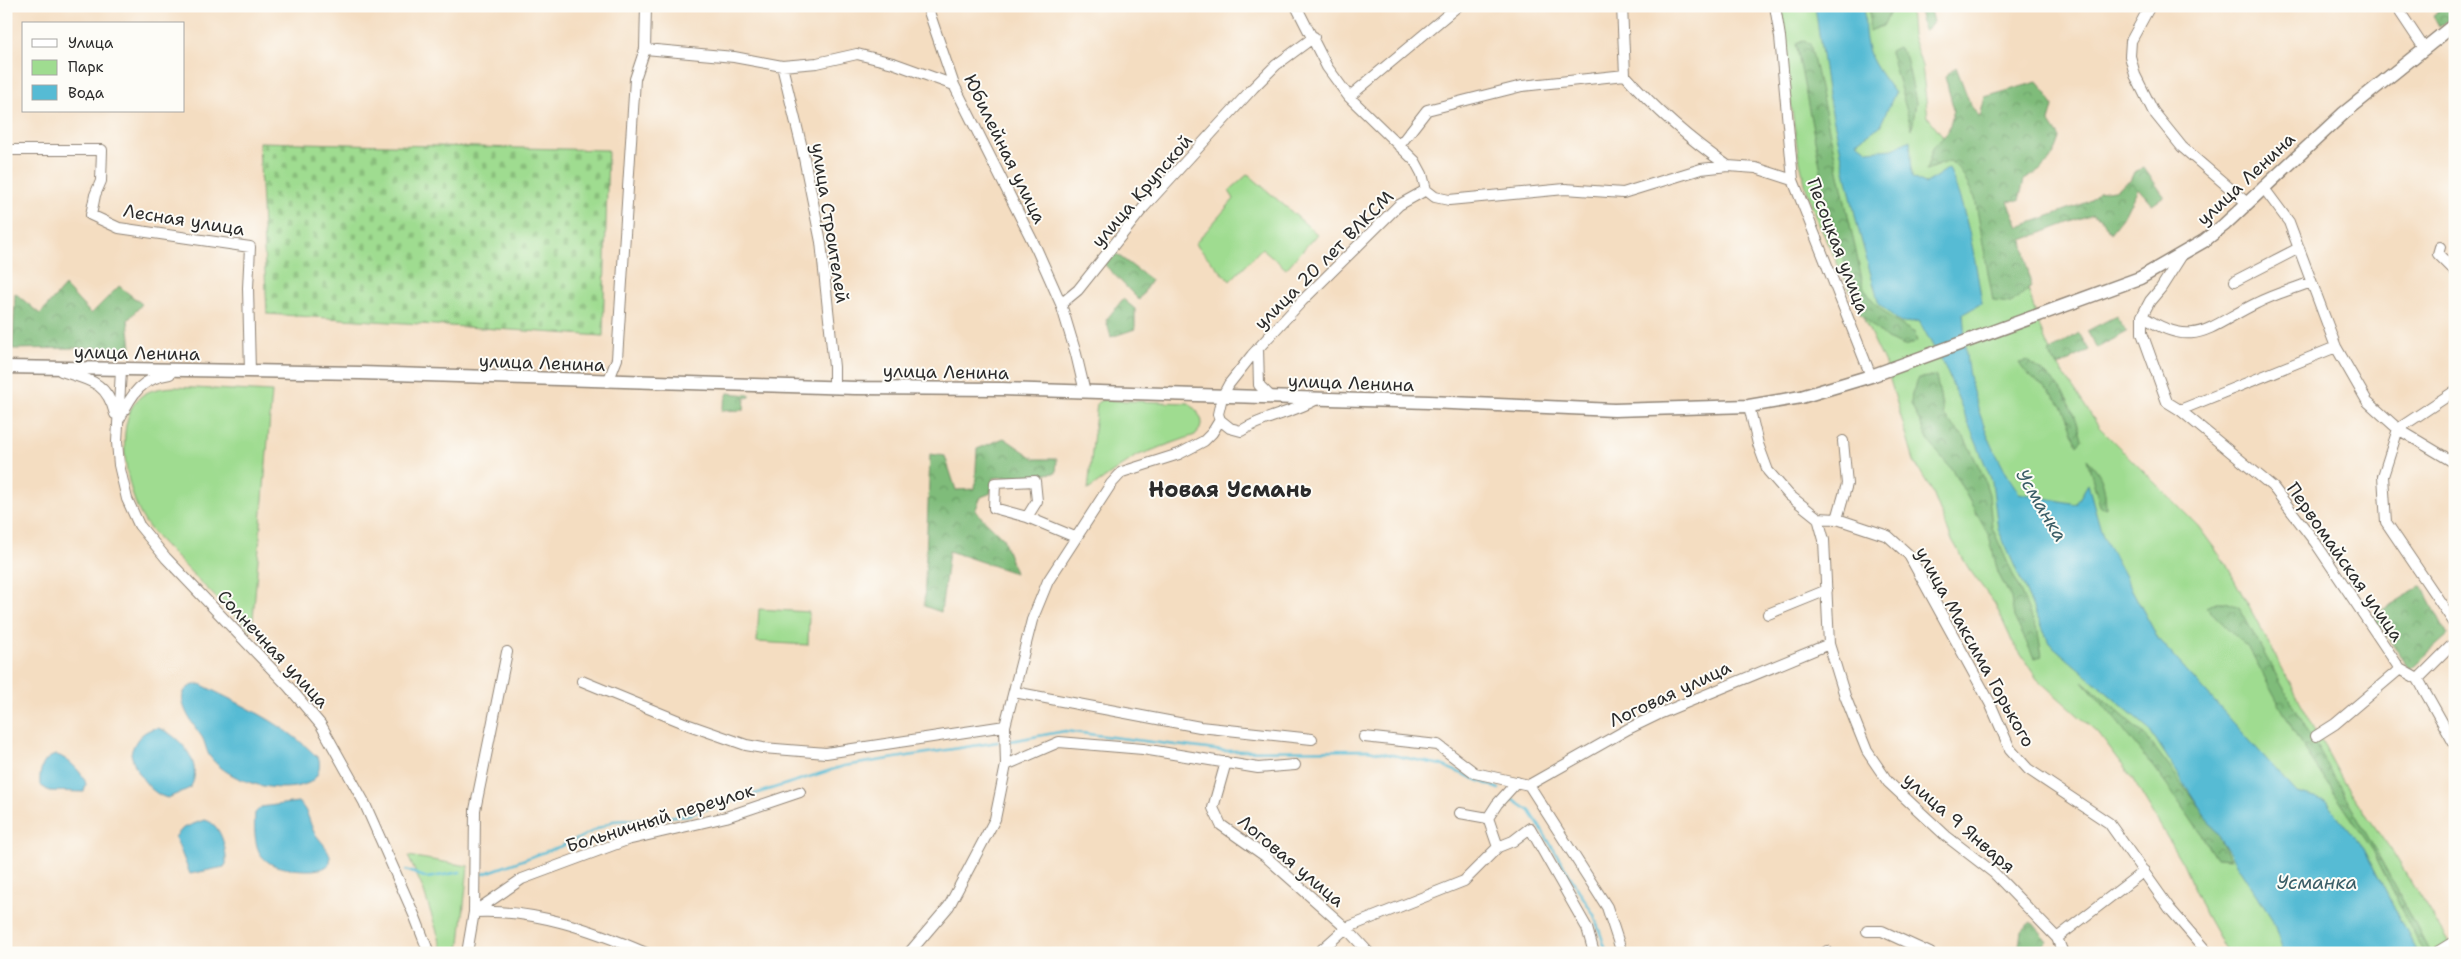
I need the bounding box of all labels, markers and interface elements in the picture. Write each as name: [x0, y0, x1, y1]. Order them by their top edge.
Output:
legend: [22, 22, 185, 112]
text: Улица: [68, 33, 114, 53]
text: Парк: [68, 57, 104, 77]
street label: Юбилейная улица: [958, 70, 1052, 228]
text: Вода: [68, 83, 105, 103]
street label: улица Ленина: [2192, 127, 2300, 231]
street label: улица Крупской: [1086, 129, 1198, 253]
street label: улица Строителей: [805, 141, 855, 305]
street label: Песоцкая улица: [1801, 175, 1875, 317]
street label: улица 20 лет ВЛКСМ: [1249, 185, 1399, 335]
street label: Лесная улица: [122, 199, 246, 241]
street label: улица Ленина: [74, 340, 200, 366]
street label: улица Ленина: [478, 349, 606, 377]
street label: улица Ленина: [883, 359, 1009, 385]
street label: улица Ленина: [1287, 369, 1415, 397]
water label: Усманка: [2010, 464, 2073, 546]
district label: Новая Усмань: [1148, 475, 1312, 504]
street label: Первомайская улица: [2281, 478, 2409, 646]
street label: улица Максима Горького: [1910, 543, 2040, 751]
street label: Солнечная улица: [212, 585, 334, 713]
street label: Логовая улица: [1605, 655, 1735, 733]
street label: улица 9 Января: [1898, 768, 2020, 878]
street label: Больничный переулок: [563, 778, 757, 858]
street label: Логовая улица: [1233, 809, 1349, 913]
water label: Усманка: [2277, 870, 2357, 895]

